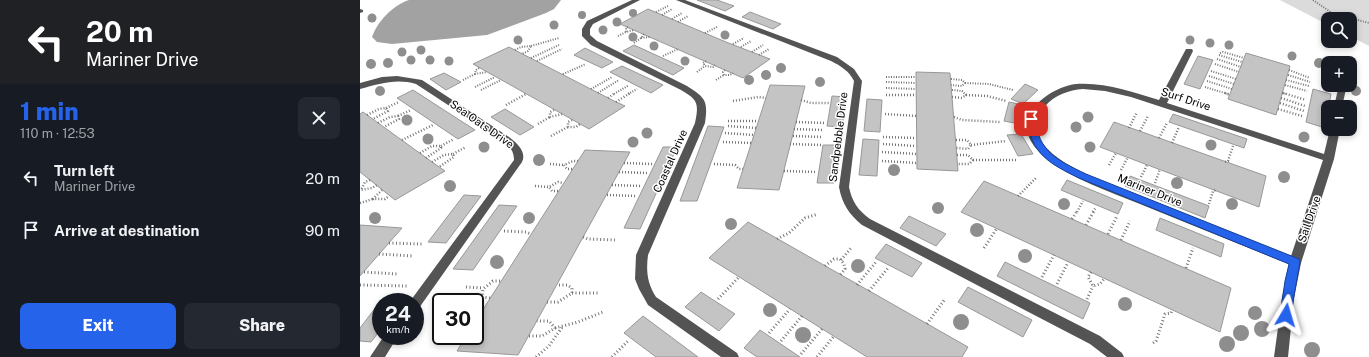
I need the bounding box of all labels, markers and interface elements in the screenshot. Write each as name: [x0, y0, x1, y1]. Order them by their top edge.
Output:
map controls: [1321, 12, 1357, 136]
button: search: [1321, 12, 1357, 48]
text: 20 m: [86, 15, 153, 48]
icon: left: [20, 16, 72, 68]
text: Mariner Drive: [86, 49, 199, 70]
button: +: [1321, 56, 1357, 92]
street label: Surf Drive: [1160, 85, 1212, 113]
street label: Sandpebble Drive: [827, 91, 849, 183]
text: 1 min: [20, 97, 79, 125]
button: close: [298, 97, 340, 139]
street label: Sea Oats Drive: [448, 98, 516, 150]
button: −: [1321, 100, 1357, 136]
pin: [1014, 102, 1048, 136]
icon: arrive: [1020, 108, 1042, 130]
text: 110 m · 12:53: [20, 126, 95, 141]
street label: Coastal Drive: [651, 128, 689, 194]
text: Turn left: [54, 162, 115, 179]
icon: left: [20, 167, 42, 189]
text: 20 m: [305, 170, 340, 187]
street label: Mariner Drive: [1116, 172, 1184, 208]
text: Mariner Drive: [54, 179, 135, 194]
street label: Sail Drive: [1295, 194, 1323, 244]
icon: arrive: [20, 219, 42, 241]
text: Arrive at destination: [54, 222, 199, 239]
text: 90 m: [305, 222, 340, 239]
speed limit sign: 30: [432, 293, 484, 345]
position arrow: [1265, 294, 1307, 336]
text: 24: [385, 302, 411, 326]
button: Exit: [20, 303, 176, 349]
button: Share: [184, 303, 340, 349]
text: km/h: [386, 323, 410, 335]

